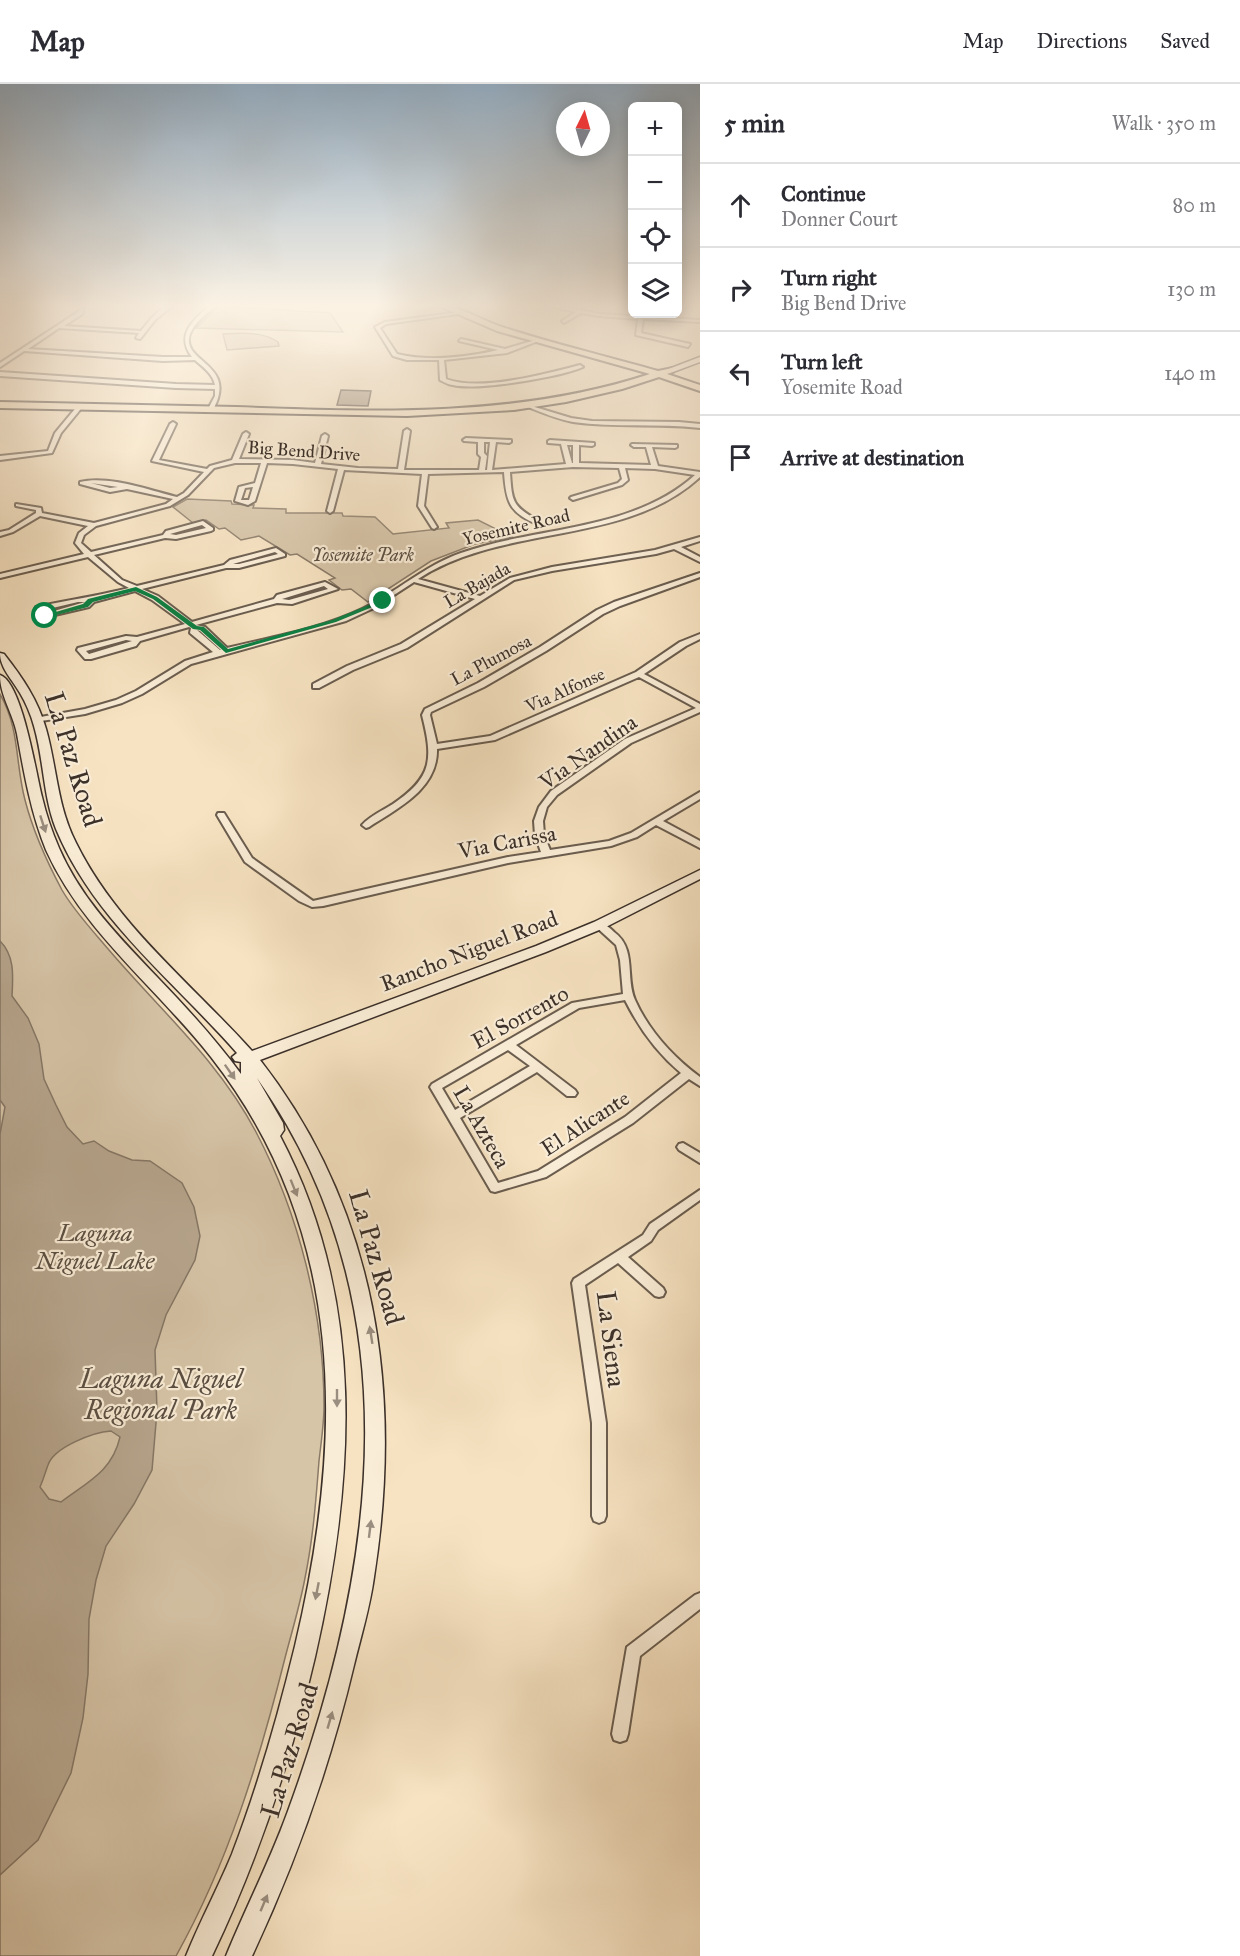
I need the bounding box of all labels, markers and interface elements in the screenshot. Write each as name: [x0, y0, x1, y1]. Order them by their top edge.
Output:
text: Map: [30, 24, 85, 59]
text: Map: [963, 28, 1004, 54]
text: Directions: [1037, 28, 1127, 54]
text: Saved: [1160, 28, 1210, 54]
north arrow: [556, 102, 610, 156]
map controls: [628, 102, 682, 318]
button: +: [628, 102, 682, 156]
text: 5 min: [724, 107, 785, 139]
text: Walk · 350 m: [1112, 111, 1216, 135]
button: −: [628, 156, 682, 210]
text: Continue: [781, 180, 866, 207]
icon: ahead: [724, 189, 757, 222]
text: 80 m: [1173, 193, 1216, 217]
text: Donner Court: [781, 207, 898, 231]
button: locate: [628, 210, 682, 264]
button: layers: [628, 264, 682, 318]
text: Turn right: [781, 264, 877, 291]
icon: right: [724, 273, 757, 306]
text: 130 m: [1167, 277, 1216, 301]
text: Big Bend Drive: [781, 291, 906, 315]
text: Turn left: [781, 348, 863, 375]
icon: left: [724, 357, 757, 390]
text: 140 m: [1164, 361, 1216, 385]
text: Yosemite Road: [781, 375, 903, 399]
street label: Big Bend Drive: [247, 436, 361, 467]
icon: arrive: [724, 441, 757, 474]
text: Arrive at destination: [781, 444, 964, 471]
street label: Yosemite Road: [460, 504, 572, 550]
park label: Yosemite Park: [312, 544, 414, 566]
street label: La Bajada: [440, 557, 514, 613]
route end: [369, 587, 395, 613]
route start: [31, 602, 57, 628]
street label: La Plumosa: [447, 629, 535, 690]
street label: Via Alfonse: [521, 663, 608, 718]
street label: La Paz Road: [38, 688, 110, 831]
street label: Via Nandina: [533, 708, 643, 796]
one-way arrow: [39, 815, 48, 833]
street label: Via Carissa: [455, 819, 559, 865]
street label: Rancho Niguel Road: [377, 905, 561, 997]
street label: El Sorrento: [467, 979, 573, 1055]
one-way arrow: [224, 1064, 236, 1080]
street label: La Azteca: [448, 1081, 517, 1174]
street label: El Alicante: [535, 1084, 635, 1162]
one-way arrow: [289, 1179, 299, 1197]
street label: La Paz Road: [342, 1185, 412, 1329]
water label: Laguna Niguel Lake: [34, 1218, 155, 1276]
street label: La Siena: [590, 1289, 634, 1390]
one-way arrow: [366, 1325, 375, 1344]
park label: Laguna Niguel Regional Park: [79, 1362, 245, 1426]
one-way arrow: [332, 1388, 342, 1407]
one-way arrow: [365, 1520, 375, 1539]
one-way arrow: [312, 1582, 321, 1601]
street label: La Paz Road: [253, 1678, 325, 1821]
one-way arrow: [326, 1711, 335, 1729]
one-way arrow: [260, 1895, 269, 1912]

